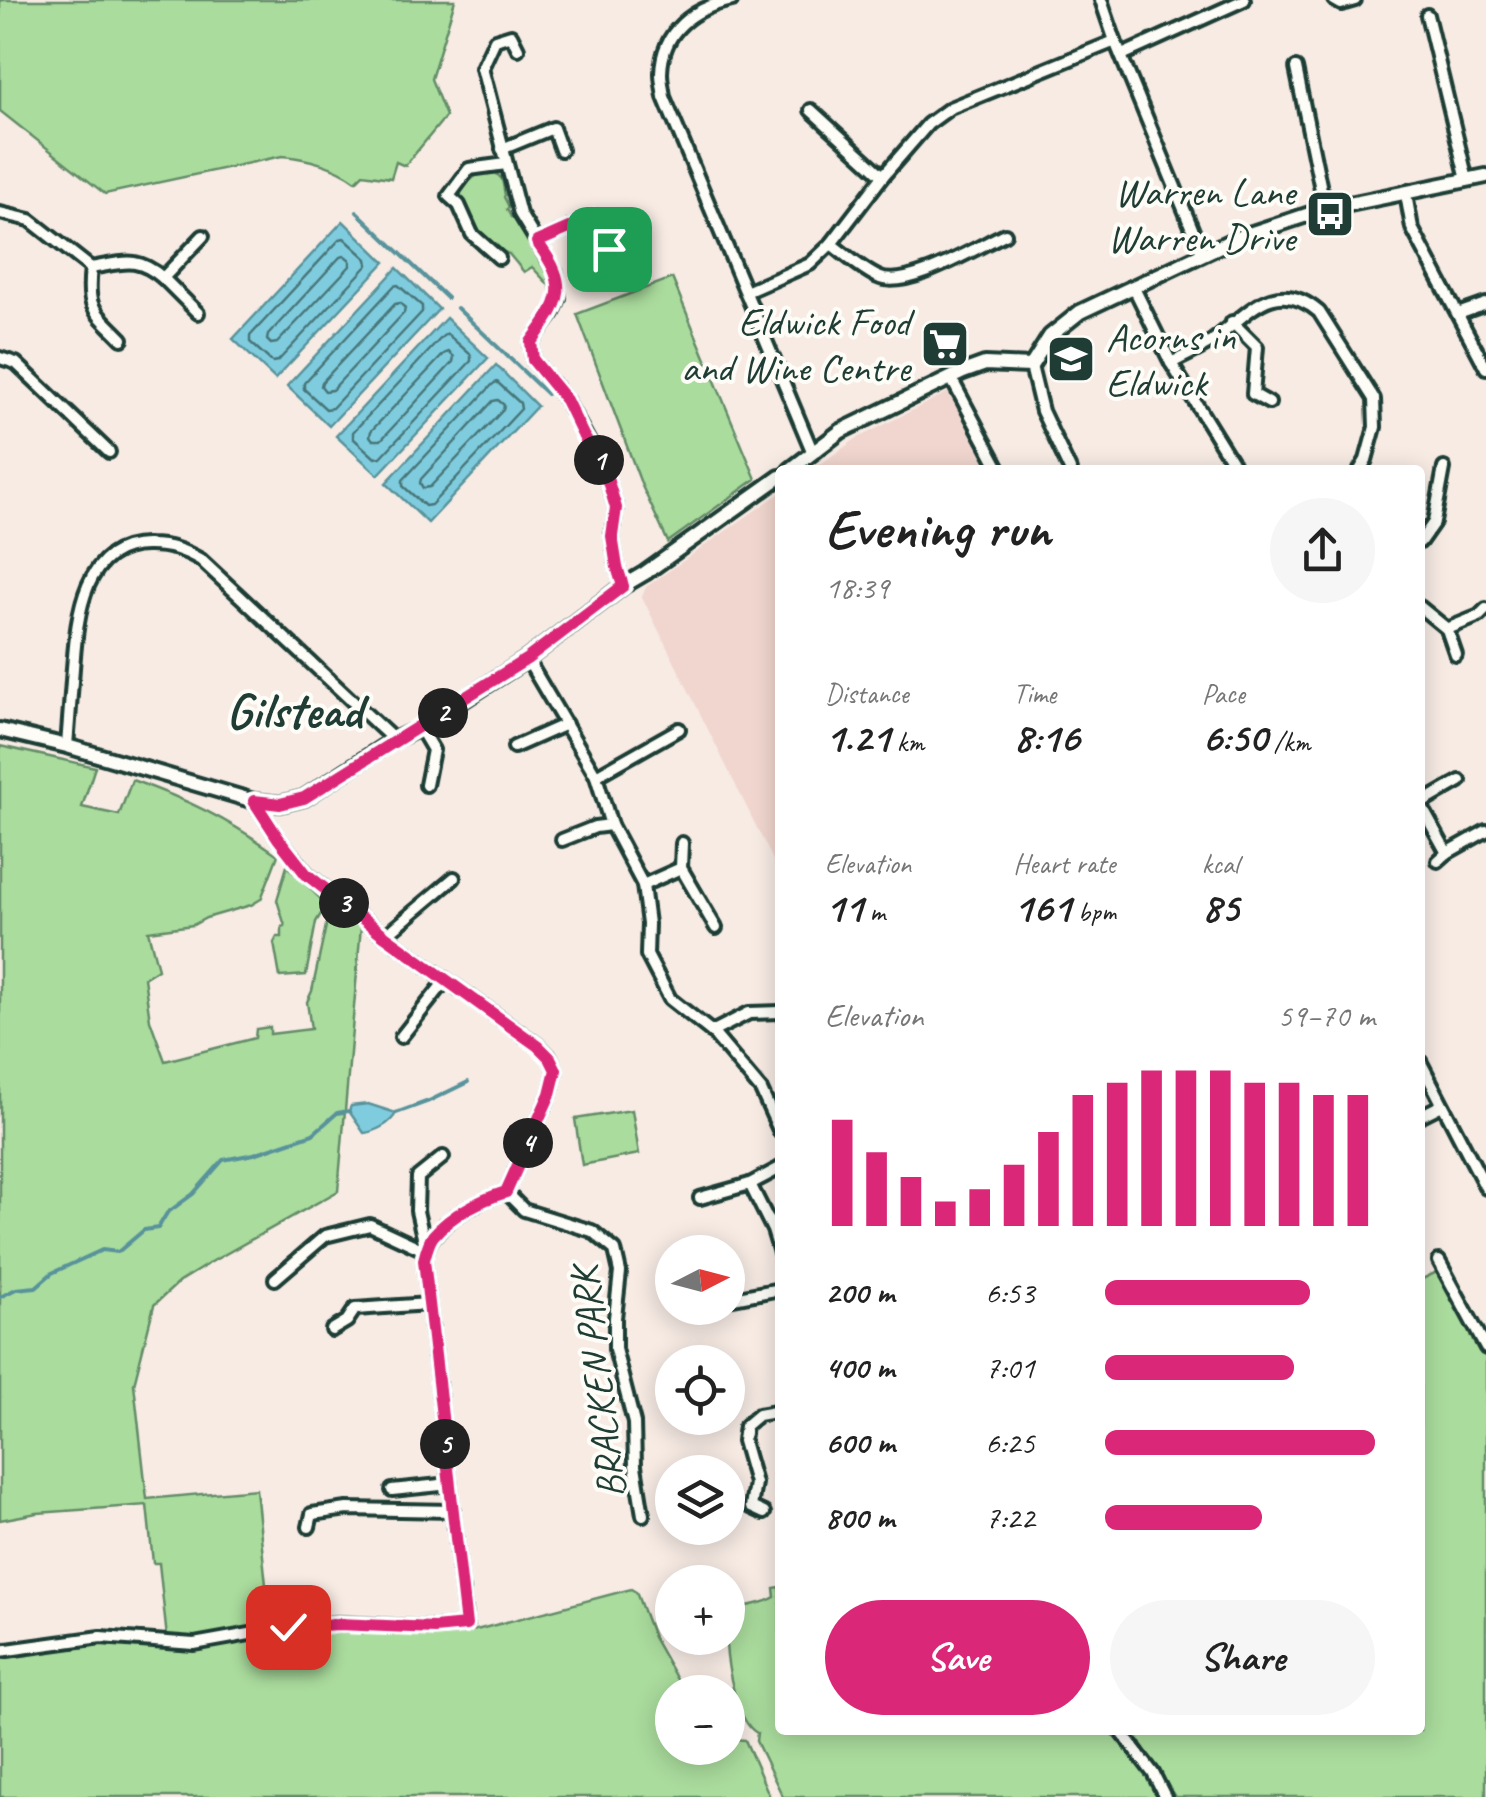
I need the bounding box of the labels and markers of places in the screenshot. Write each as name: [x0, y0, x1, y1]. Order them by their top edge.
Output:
place label: Warren Lane Warren Drive: [1108, 167, 1298, 263]
bus stop icon: Warren Lane Warren Drive: [1304, 188, 1356, 240]
pin: [567, 207, 652, 292]
place label: Eldwick Food and Wine Centre: [681, 297, 915, 393]
place label: Acorns in Eldwick: [1106, 312, 1237, 408]
supermarket icon: Eldwick Food and Wine Centre: [919, 318, 971, 370]
school or university icon: Acorns in Eldwick: [1045, 333, 1097, 385]
pin: 1: [574, 435, 624, 485]
pin: 2: [418, 688, 468, 738]
pin: 3: [319, 878, 369, 928]
pin: 4: [503, 1118, 553, 1168]
pin: 5: [420, 1419, 470, 1469]
pin: [246, 1585, 331, 1670]

